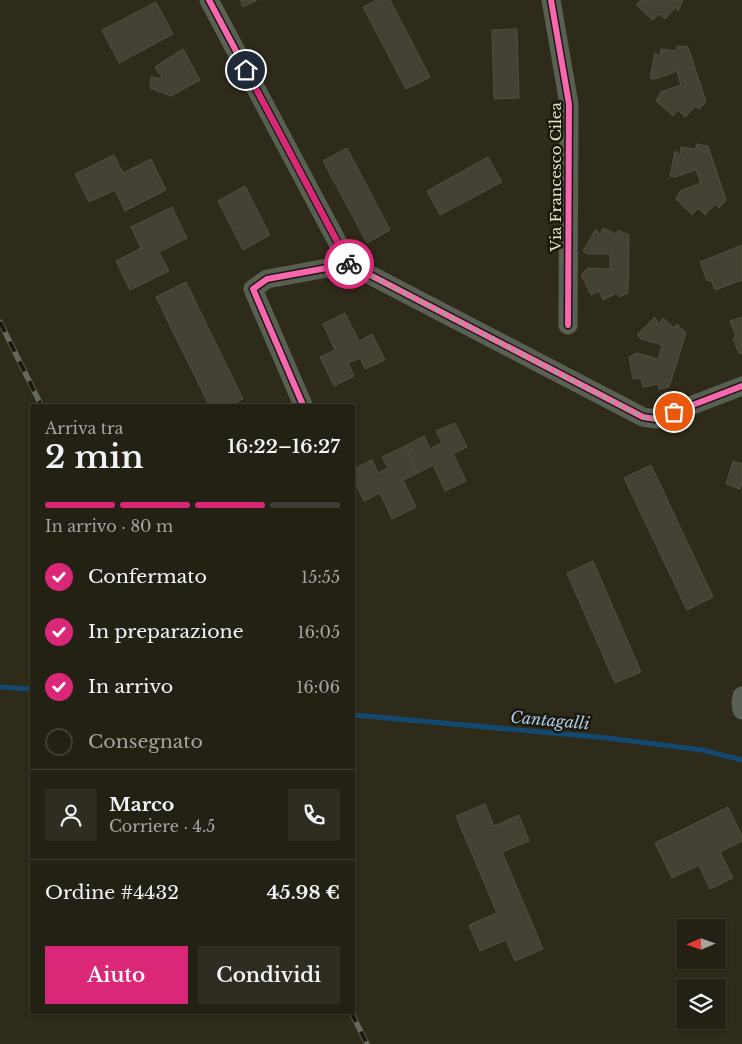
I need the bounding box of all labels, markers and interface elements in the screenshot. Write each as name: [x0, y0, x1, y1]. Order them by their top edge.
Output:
pin: [225, 49, 267, 91]
icon: home: [232, 56, 260, 84]
street label: Via Francesco Cilea: [546, 102, 565, 253]
courier: [324, 239, 374, 289]
icon: bike: [335, 250, 363, 278]
pin: [653, 391, 695, 433]
icon: bag: [660, 398, 688, 426]
text: Arriva tra: [45, 418, 123, 438]
text: 16:22–16:27: [227, 435, 340, 458]
text: 2 min: [45, 437, 144, 477]
text: In arrivo · 80 m: [45, 516, 173, 536]
icon: check: [45, 563, 73, 591]
text: Confermato: [88, 565, 207, 588]
text: 15:55: [301, 567, 340, 587]
icon: check: [45, 618, 73, 646]
text: In preparazione: [88, 620, 244, 643]
text: 16:05: [298, 622, 340, 642]
icon: check: [45, 673, 73, 701]
text: In arrivo: [88, 675, 173, 698]
text: 16:06: [296, 677, 340, 697]
water label: Cantagalli: [510, 707, 591, 733]
text: Consegnato: [88, 730, 203, 753]
button: person: [45, 789, 97, 841]
button: phone: [288, 789, 340, 841]
text: Marco: [109, 793, 174, 816]
text: Corriere · 4.5: [109, 816, 215, 836]
text: Ordine #4432: [45, 881, 179, 904]
text: 45.98 €: [267, 881, 340, 904]
north arrow: [676, 919, 726, 969]
map controls: [676, 919, 726, 1029]
button: Aiuto: [45, 946, 188, 1004]
button: Condividi: [198, 946, 340, 1004]
button: layers: [676, 979, 726, 1029]

